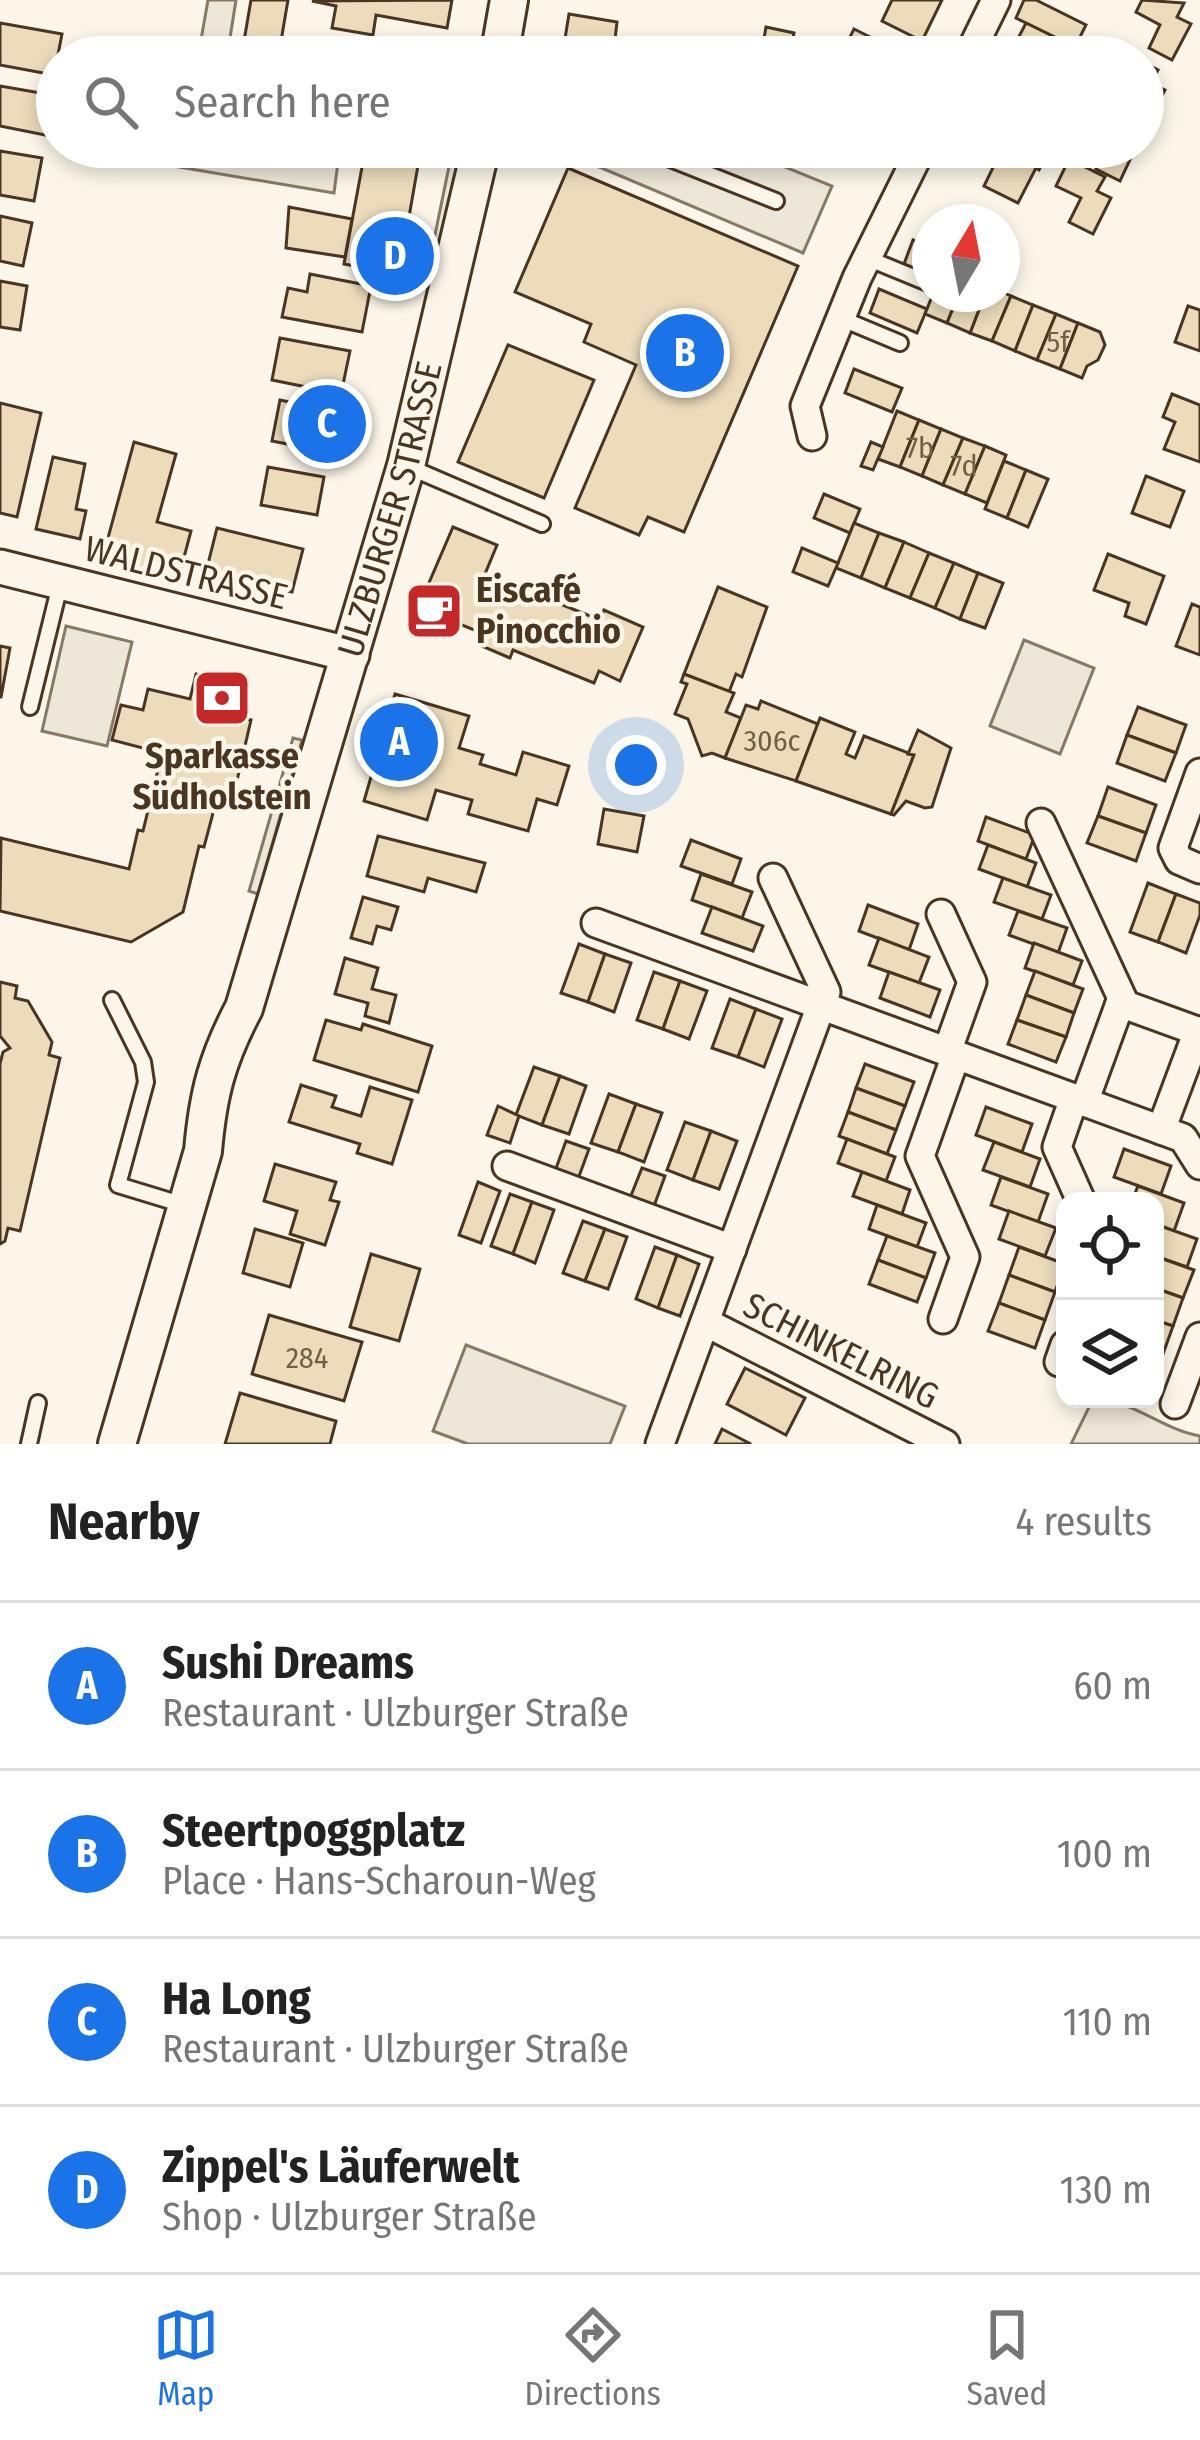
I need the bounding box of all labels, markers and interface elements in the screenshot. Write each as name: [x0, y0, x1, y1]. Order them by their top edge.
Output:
search box: [36, 36, 1164, 168]
icon: search: [78, 69, 144, 135]
text: Search here: [174, 75, 391, 129]
north arrow: [912, 204, 1020, 312]
pin: D: [356, 211, 434, 301]
pin: B: [646, 308, 724, 398]
house number: 5f: [1047, 324, 1071, 360]
street label: ULZBURGER STRASSE: [328, 358, 452, 662]
pin: C: [288, 379, 366, 469]
house number: 7b: [906, 430, 934, 466]
house number: 7d: [950, 448, 978, 484]
street label: WALDSTRASSE: [80, 527, 292, 619]
place label: Eiscafé Pinocchio: [476, 568, 621, 653]
cafe icon: Eiscafé Pinocchio: [403, 580, 465, 642]
bank icon: Sparkasse Südholstein: [191, 667, 253, 729]
pin: A: [360, 697, 438, 787]
house number: 306c: [744, 723, 801, 759]
place label: Sparkasse Südholstein: [132, 734, 312, 819]
your location: [606, 735, 666, 795]
map controls: [1056, 1192, 1164, 1408]
button: locate: [1056, 1192, 1164, 1300]
street label: SCHINKELRING: [736, 1283, 946, 1419]
button: layers: [1056, 1300, 1164, 1408]
house number: 284: [286, 1340, 328, 1376]
text: Nearby: [48, 1491, 200, 1553]
text: 4 results: [1015, 1499, 1152, 1545]
text: Sushi Dreams: [162, 1636, 414, 1690]
text: A: [76, 1663, 98, 1709]
text: 60 m: [1073, 1663, 1152, 1709]
text: Restaurant · Ulzburger Straße: [162, 1690, 629, 1736]
text: Steertpoggplatz: [162, 1804, 465, 1858]
text: B: [76, 1831, 98, 1877]
text: 100 m: [1057, 1831, 1152, 1877]
text: Place · Hans-Scharoun-Weg: [162, 1858, 596, 1904]
text: Ha Long: [162, 1972, 311, 2026]
text: C: [77, 1999, 97, 2045]
text: 110 m: [1063, 1999, 1152, 2045]
text: Restaurant · Ulzburger Straße: [162, 2026, 629, 2072]
text: Zippel's Läuferwelt: [162, 2140, 520, 2194]
text: D: [75, 2167, 99, 2213]
text: 130 m: [1060, 2167, 1152, 2213]
text: Shop · Ulzburger Straße: [162, 2194, 536, 2240]
tab: Map: [153, 2302, 219, 2414]
tab: Directions: [524, 2302, 661, 2414]
tab: Saved: [967, 2302, 1047, 2414]

